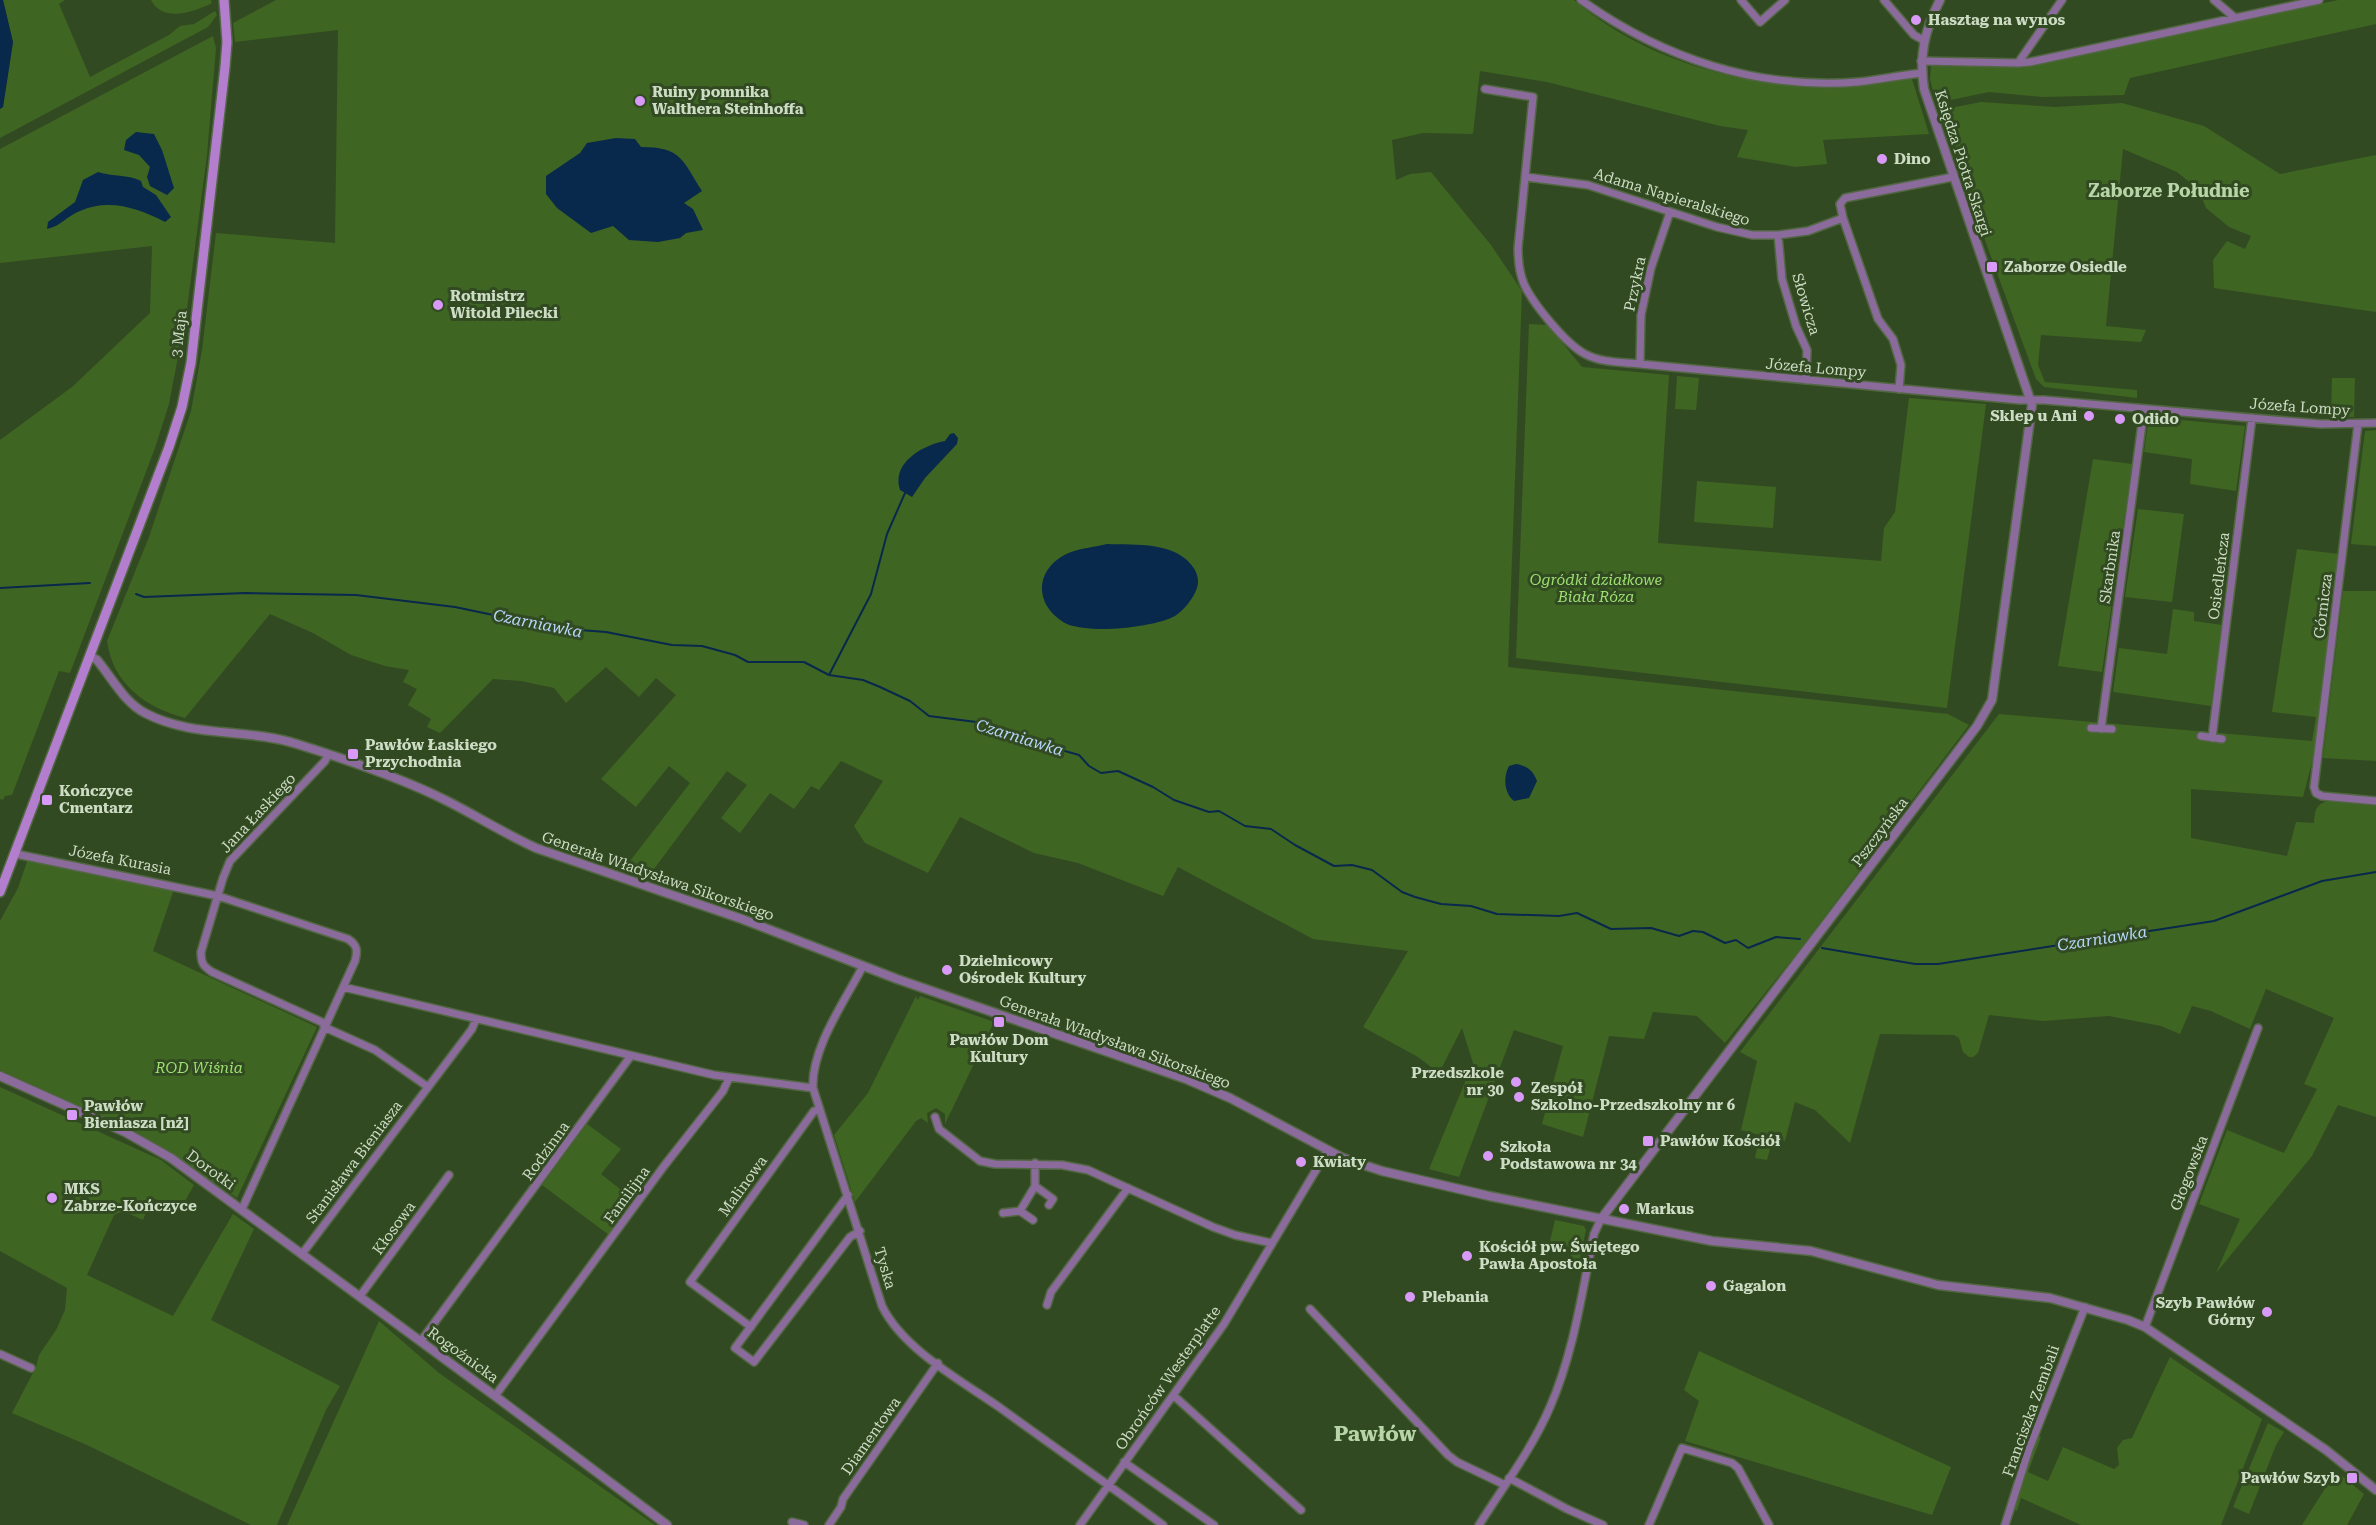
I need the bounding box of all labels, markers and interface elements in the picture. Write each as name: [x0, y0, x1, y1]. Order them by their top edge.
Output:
place label: Hasztag na wynos: [1928, 11, 2066, 29]
marker: Hasztag na wynos: [1909, 13, 1923, 27]
place label: Ruiny pomnika Walthera Steinhoffa: [652, 83, 804, 118]
street label: Księdza Piotra Skargi: [1931, 88, 1995, 239]
marker: Ruiny pomnika Walthera Steinhoffa: [633, 94, 647, 108]
place label: Dino: [1894, 150, 1931, 168]
marker: Dino: [1875, 152, 1889, 166]
street label: Adama Napieralskiego: [1592, 165, 1752, 229]
district label: Zaborze Południe: [2088, 180, 2250, 201]
street label: Przykra: [1620, 255, 1650, 313]
place label: Zaborze Osiedle: [2004, 258, 2127, 276]
marker: Zaborze Osiedle: [1985, 260, 1999, 274]
street label: Słowicza: [1788, 271, 1824, 337]
place label: Rotmistrz Witold Pilecki: [450, 287, 558, 322]
marker: Rotmistrz Witold Pilecki: [431, 298, 445, 312]
street label: 3 Maja: [167, 310, 191, 358]
street label: Józefa Lompy: [1765, 355, 1867, 381]
street label: Józefa Lompy: [2249, 395, 2351, 420]
place label: Sklep u Ani: [1990, 407, 2077, 425]
marker: Sklep u Ani: [2082, 409, 2096, 423]
place label: Odido: [2132, 410, 2179, 428]
marker: Odido: [2113, 412, 2127, 426]
street label: Skarbnika: [2096, 529, 2124, 605]
street label: Osiedleńcza: [2205, 531, 2233, 621]
park label: Ogródki działkowe Biała Róza: [1530, 571, 1663, 606]
street label: Górnicza: [2310, 572, 2336, 640]
water label: Czarniawka: [492, 606, 585, 642]
water label: Czarniawka: [974, 715, 1066, 760]
place label: Pawłów Łaskiego Przychodnia: [365, 736, 497, 771]
marker: Pawłów Łaskiego Przychodnia: [346, 747, 360, 761]
street label: Jana Łaskiego: [217, 769, 299, 857]
place label: Kończyce Cmentarz: [59, 782, 133, 817]
marker: Kończyce Cmentarz: [40, 793, 54, 807]
street label: Pszczyńska: [1848, 794, 1912, 870]
street label: Generała Władysława Sikorskiego: [539, 828, 777, 924]
street label: Józefa Kurasia: [67, 841, 173, 879]
water label: Czarniawka: [2056, 922, 2149, 955]
place label: Dzielnicowy Ośrodek Kultury: [959, 952, 1086, 987]
marker: Dzielnicowy Ośrodek Kultury: [940, 963, 954, 977]
street label: Generała Władysława Sikorskiego: [997, 992, 1233, 1092]
marker: Pawłów Dom Kultury: [992, 1015, 1006, 1029]
place label: Pawłów Dom Kultury: [949, 1031, 1049, 1066]
park label: ROD Wiśnia: [154, 1059, 243, 1077]
place label: Przedszkole nr 30: [1411, 1064, 1505, 1099]
marker: Przedszkole nr 30: [1509, 1075, 1523, 1089]
place label: Zespół Szkolno-Przedszkolny nr 6: [1531, 1079, 1736, 1114]
marker: Zespół Szkolno-Przedszkolny nr 6: [1512, 1090, 1526, 1104]
place label: Pawłów Bieniasza [nż]: [84, 1097, 189, 1132]
street label: Stanisława Bieniasza: [302, 1097, 406, 1227]
marker: Pawłów Bieniasza [nż]: [65, 1108, 79, 1122]
street label: Rodzinna: [519, 1118, 573, 1184]
place label: Pawłów Kościół: [1660, 1132, 1781, 1150]
street label: Głogowska: [2166, 1133, 2212, 1213]
marker: Pawłów Kościół: [1641, 1134, 1655, 1148]
place label: Szkoła Podstawowa nr 34: [1500, 1138, 1637, 1173]
street label: Dorotki: [183, 1146, 239, 1194]
marker: Szkoła Podstawowa nr 34: [1481, 1149, 1495, 1163]
street label: Malinowa: [715, 1152, 771, 1220]
place label: Kwiaty: [1313, 1153, 1366, 1171]
marker: Kwiaty: [1294, 1155, 1308, 1169]
street label: Familijna: [600, 1163, 654, 1227]
place label: MKS Zabrze-Kończyce: [64, 1180, 197, 1215]
marker: MKS Zabrze-Kończyce: [45, 1191, 59, 1205]
street label: Kłosowa: [369, 1198, 419, 1258]
place label: Markus: [1636, 1200, 1694, 1218]
marker: Markus: [1617, 1202, 1631, 1216]
place label: Kościół pw. Świętego Pawła Apostoła: [1479, 1237, 1640, 1273]
street label: Tyska: [870, 1245, 900, 1291]
marker: Kościół pw. Świętego Pawła Apostoła: [1460, 1249, 1474, 1263]
place label: Gagalon: [1723, 1277, 1786, 1295]
marker: Gagalon: [1704, 1279, 1718, 1293]
place label: Plebania: [1422, 1288, 1489, 1306]
marker: Plebania: [1403, 1290, 1417, 1304]
place label: Szyb Pawłów Górny: [2156, 1294, 2255, 1329]
street label: Obrońców Westerplatte: [1111, 1303, 1225, 1453]
marker: Szyb Pawłów Górny: [2260, 1305, 2274, 1319]
street label: Rogoźnicka: [424, 1323, 502, 1387]
street label: Franciszka Zembali: [1999, 1342, 2063, 1479]
street label: Diamentowa: [838, 1394, 904, 1478]
district label: Pawłów: [1334, 1422, 1416, 1446]
place label: Pawłów Szyb: [2241, 1469, 2340, 1487]
marker: Pawłów Szyb: [2345, 1471, 2359, 1485]

